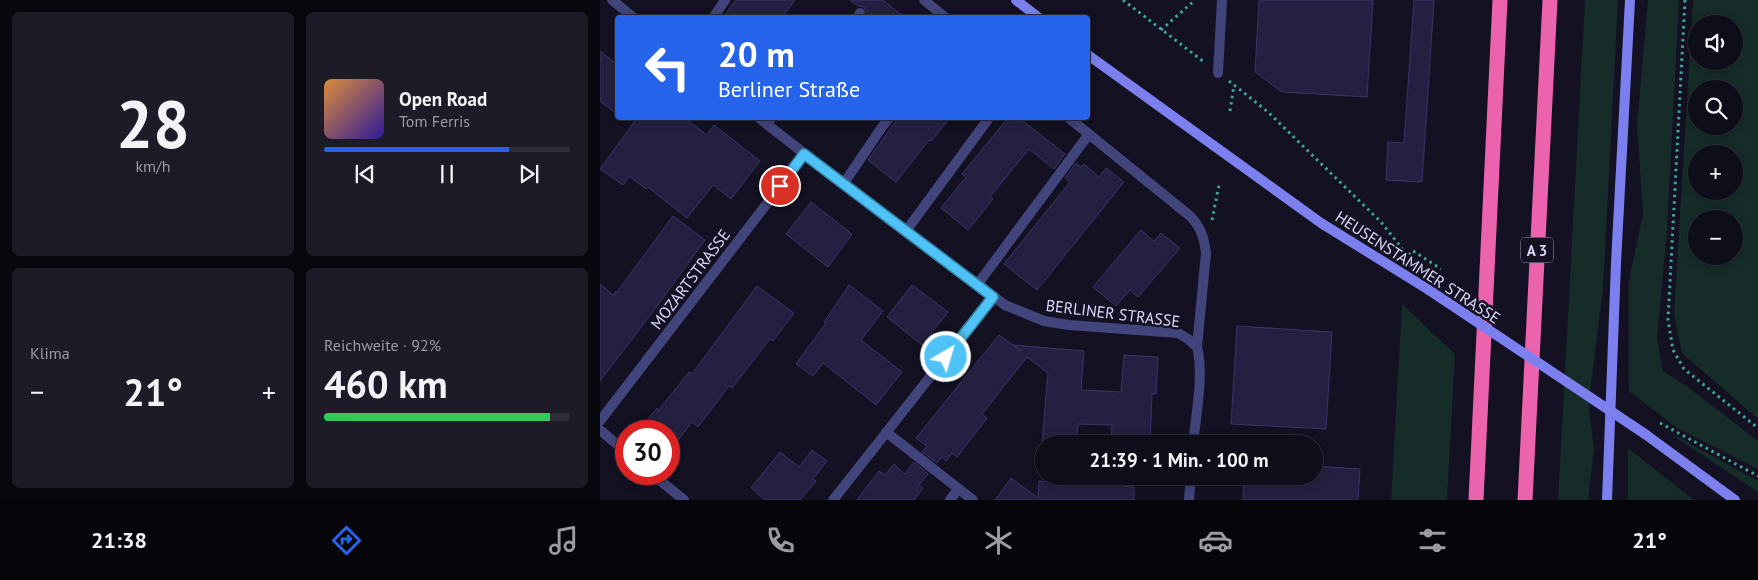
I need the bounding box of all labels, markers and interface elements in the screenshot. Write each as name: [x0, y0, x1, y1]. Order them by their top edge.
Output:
map controls: [1688, 15, 1743, 265]
button: sound: [1688, 15, 1743, 70]
text: 20 m: [718, 31, 795, 77]
icon: left: [635, 35, 700, 100]
text: Berliner Straße: [718, 75, 860, 103]
button: search: [1688, 80, 1743, 135]
text: 28: [116, 81, 190, 165]
text: Open Road: [399, 87, 487, 111]
text: Tom Ferris: [399, 111, 470, 131]
button: +: [1688, 145, 1743, 200]
text: km/h: [135, 156, 171, 176]
icon: previous: [351, 160, 379, 188]
icon: pause: [433, 160, 461, 188]
icon: next: [515, 160, 543, 188]
pin: [759, 165, 801, 207]
icon: arrive: [766, 172, 794, 200]
street label: HEUSENSTAMMER STRASSE: [1332, 206, 1504, 328]
button: −: [1688, 210, 1743, 265]
street label: MOZARTSTRASSE: [646, 225, 734, 333]
road number: A 3: [1521, 238, 1553, 262]
street label: BERLINER STRASSE: [1045, 295, 1181, 331]
position arrow: [919, 330, 971, 382]
text: Reichweite · 92%: [324, 335, 441, 355]
text: Klima: [30, 343, 70, 363]
text: 460 km: [324, 359, 448, 408]
text: 21°: [123, 367, 183, 416]
text: −: [30, 373, 44, 410]
text: +: [262, 373, 276, 410]
speed limit sign: 30: [615, 420, 680, 485]
text: 21:39 · 1 Min. · 100 m: [1089, 448, 1269, 472]
icon: directions: [329, 523, 364, 558]
icon: music: [546, 523, 581, 558]
icon: phone: [763, 523, 798, 558]
icon: climate: [981, 523, 1016, 558]
icon: car: [1198, 523, 1233, 558]
icon: filters: [1415, 523, 1450, 558]
text: 21:38: [91, 526, 147, 554]
text: 21°: [1632, 526, 1667, 554]

